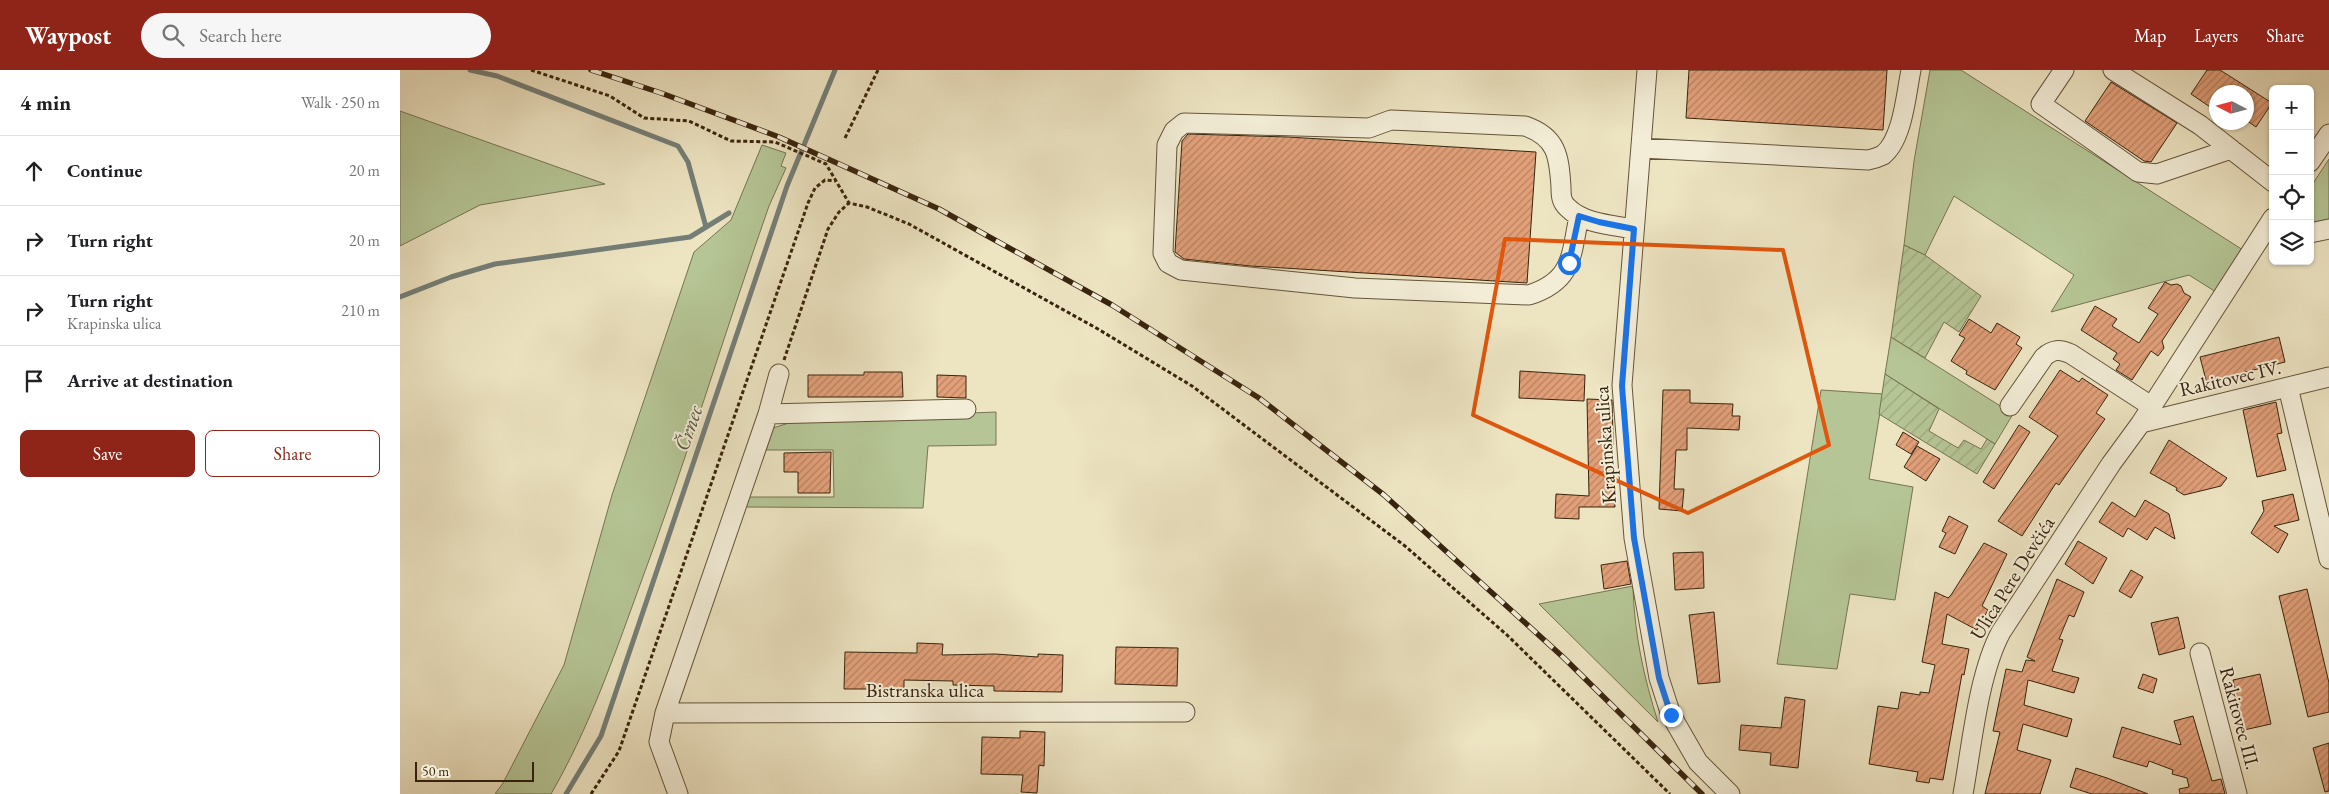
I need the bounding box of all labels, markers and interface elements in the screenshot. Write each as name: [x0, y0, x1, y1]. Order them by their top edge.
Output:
search box: [141, 13, 491, 58]
text: Waypost: [25, 20, 111, 51]
icon: search: [159, 21, 187, 49]
text: Search here: [199, 23, 282, 48]
text: Map: [2134, 24, 2166, 47]
text: Layers: [2194, 24, 2238, 47]
text: Share: [2266, 24, 2304, 47]
north arrow: [2209, 85, 2254, 130]
map controls: [2269, 85, 2314, 265]
button: +: [2269, 85, 2314, 130]
text: 4 min: [20, 89, 71, 116]
text: Walk · 250 m: [301, 92, 380, 113]
button: −: [2269, 130, 2314, 175]
icon: ahead: [20, 157, 48, 185]
text: Continue: [67, 158, 142, 183]
text: 20 m: [349, 160, 380, 181]
button: locate: [2269, 175, 2314, 220]
button: layers: [2269, 220, 2314, 265]
icon: right: [20, 227, 48, 255]
text: Turn right: [67, 228, 153, 253]
text: 20 m: [349, 230, 380, 251]
route start: [1558, 252, 1581, 275]
text: Turn right: [67, 288, 153, 313]
icon: right: [20, 297, 48, 325]
text: 210 m: [341, 300, 380, 321]
text: Krapinska ulica: [67, 313, 161, 334]
street label: Rakitovec IV.: [2177, 354, 2283, 402]
icon: arrive: [20, 367, 48, 395]
text: Arrive at destination: [67, 368, 233, 393]
street label: Krapinska ulica: [1588, 385, 1622, 505]
water label: Črnec: [668, 401, 708, 454]
button: Save: [20, 430, 195, 477]
button: Share: [205, 430, 380, 477]
street label: Ulica Pere Devčića: [1964, 511, 2060, 645]
street label: Rakitovec III.: [2214, 664, 2266, 772]
street label: Bistranska ulica: [866, 677, 984, 703]
route end: [1660, 704, 1683, 727]
scale bar: [415, 759, 534, 782]
text: 50 m: [422, 762, 449, 780]

